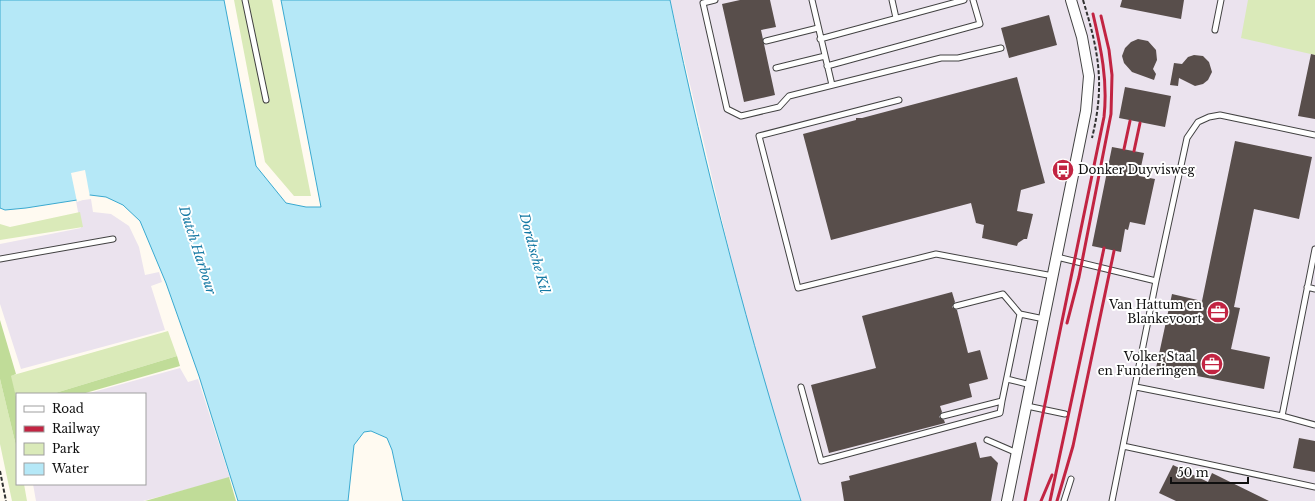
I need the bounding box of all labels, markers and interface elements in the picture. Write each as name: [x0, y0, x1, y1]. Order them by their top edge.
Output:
bus stop icon: Donker Duyvisweg: [1050, 157, 1076, 183]
place label: Donker Duyvisweg: [1078, 162, 1195, 177]
water label: Dutch Harbour: [175, 203, 220, 297]
water label: Dordtsche Kil: [515, 210, 554, 296]
place label: Van Hattum en Blankevoort: [1108, 297, 1202, 326]
office icon: Van Hattum en Blankevoort: [1205, 299, 1231, 325]
place label: Volker Staal en Funderingen: [1098, 349, 1196, 378]
office icon: Volker Staal en Funderingen: [1199, 351, 1225, 377]
legend: [16, 393, 146, 485]
text: Road: [52, 401, 84, 416]
text: Railway: [52, 421, 101, 436]
text: Park: [52, 441, 80, 456]
scale bar: [1171, 459, 1248, 485]
text: Water: [51, 461, 89, 476]
text: 50 m: [1177, 465, 1209, 480]

